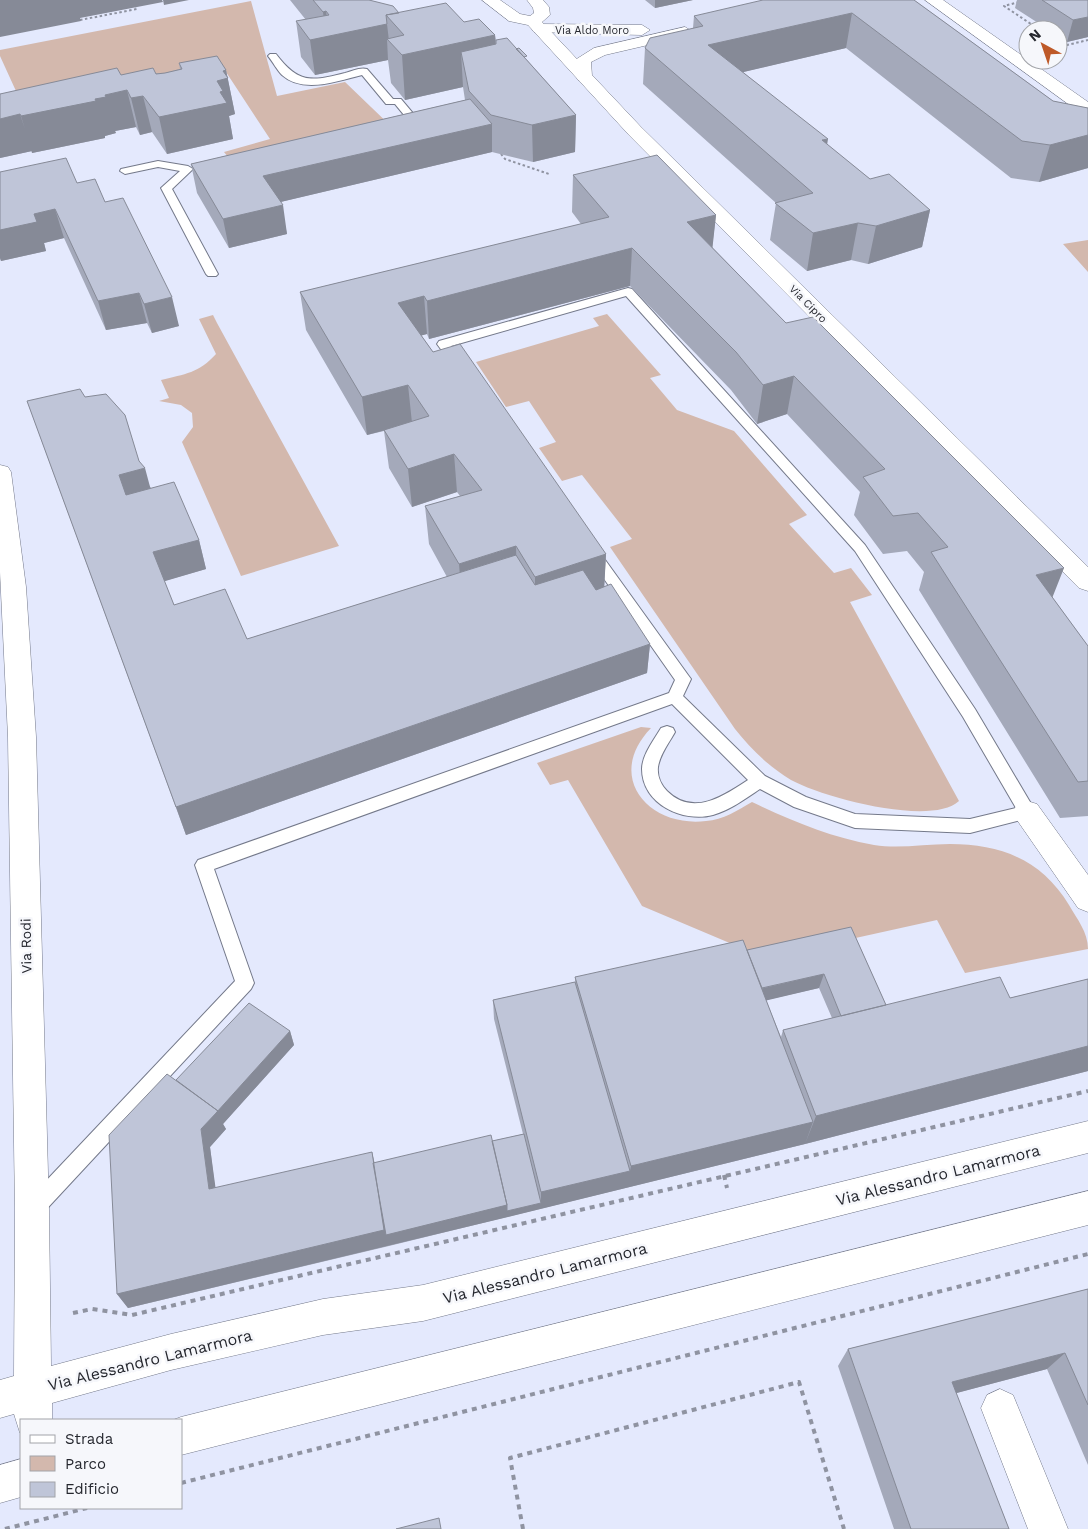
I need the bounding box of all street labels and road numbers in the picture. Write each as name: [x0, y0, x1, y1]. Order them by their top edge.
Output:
street label: Via Aldo Moro: [555, 24, 629, 37]
street label: Via Cipro: [786, 282, 830, 326]
street label: Via Rodi: [18, 918, 34, 974]
street label: Via Alessandro Lamarmora: [834, 1140, 1042, 1210]
street label: Via Alessandro Lamarmora: [441, 1238, 649, 1308]
street label: Via Alessandro Lamarmora: [46, 1325, 254, 1395]

